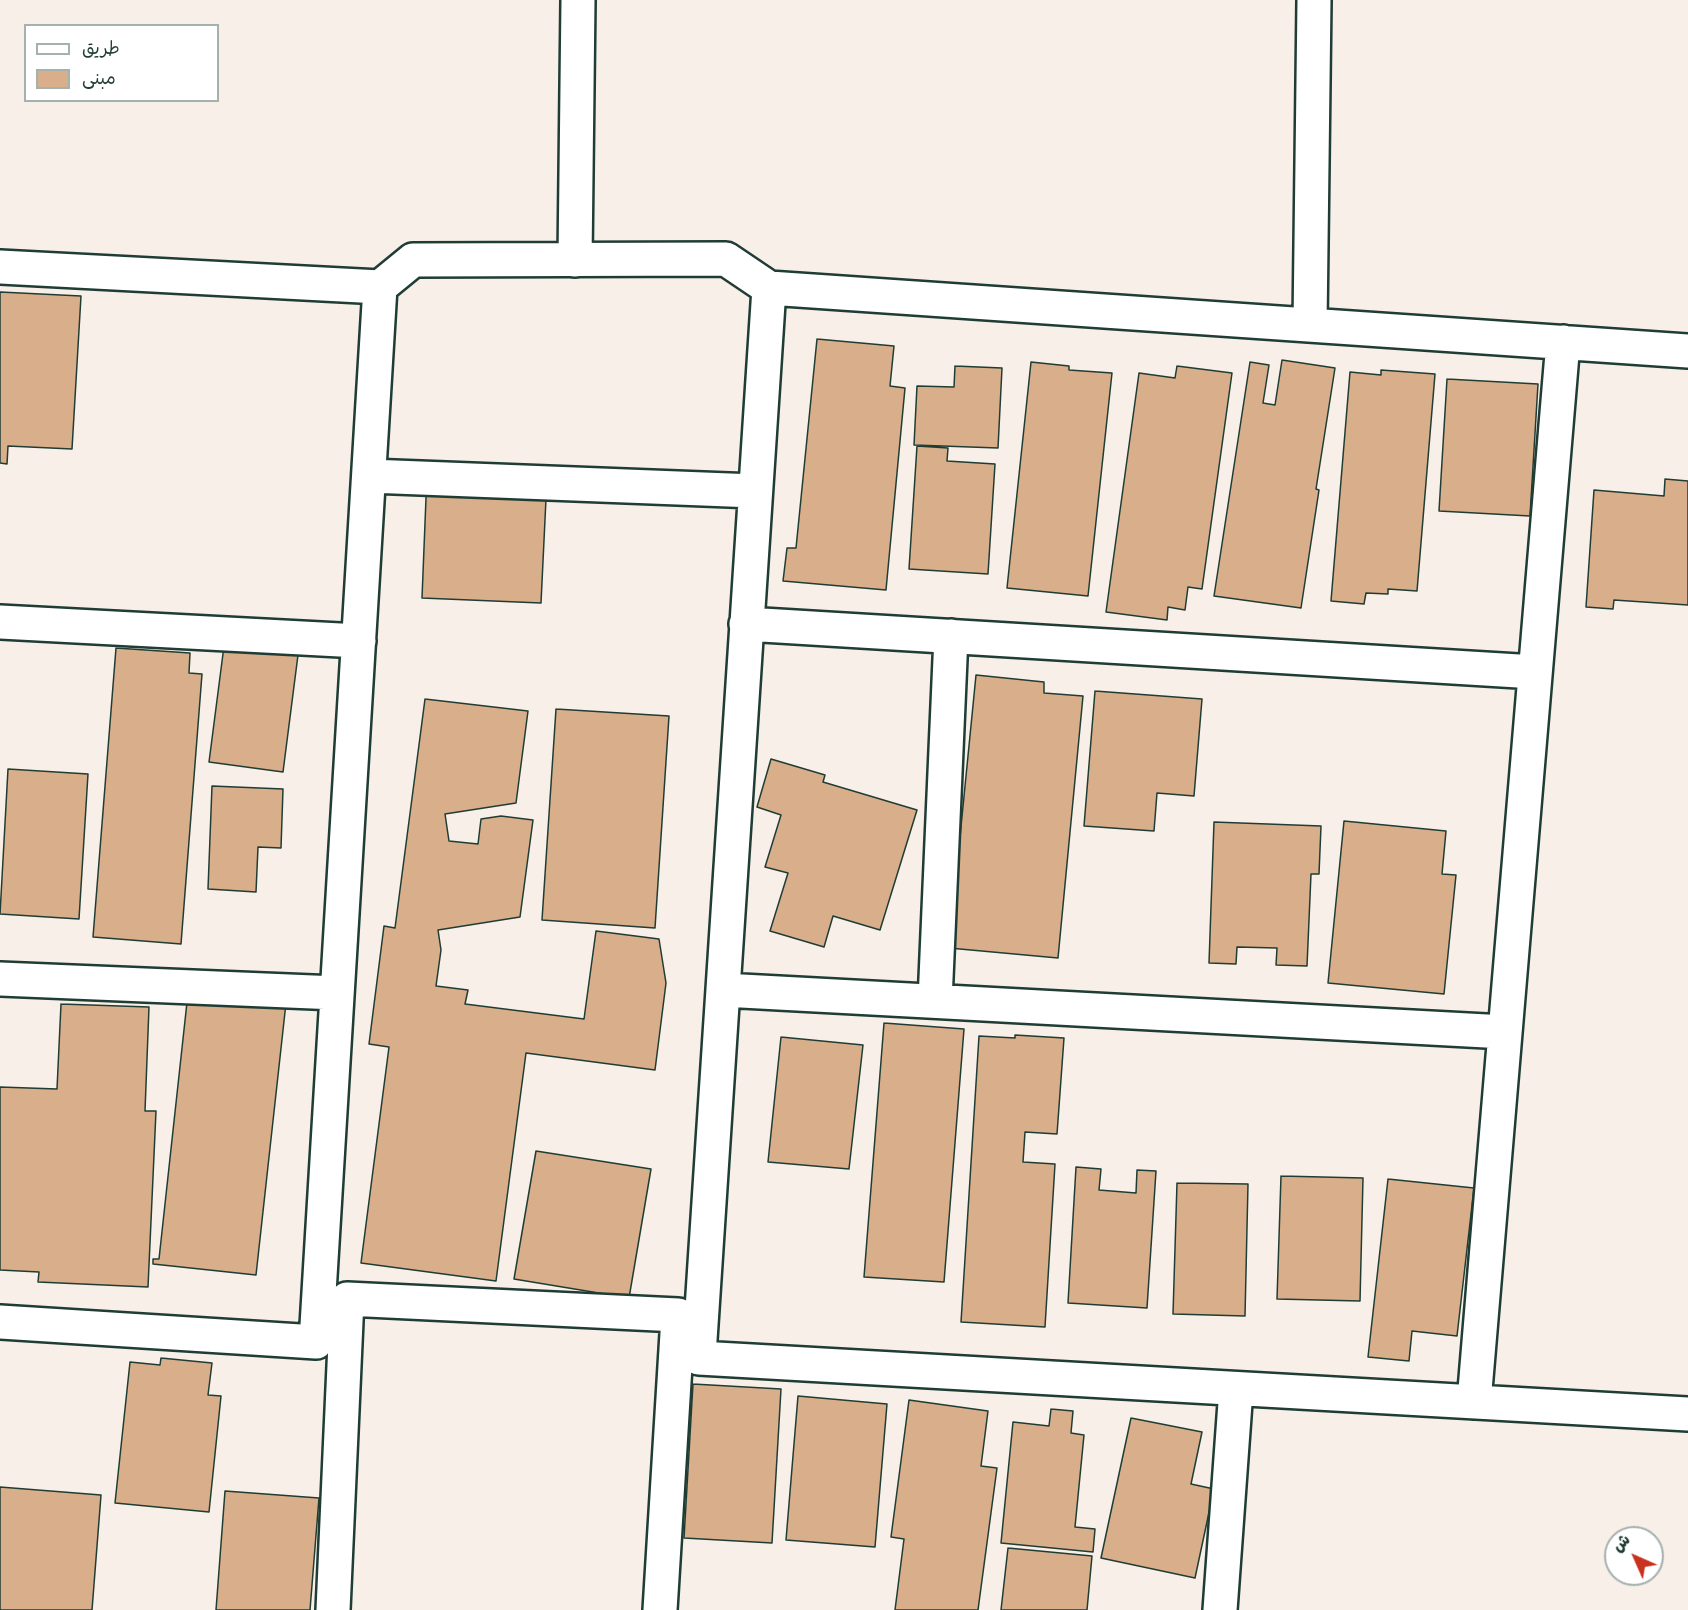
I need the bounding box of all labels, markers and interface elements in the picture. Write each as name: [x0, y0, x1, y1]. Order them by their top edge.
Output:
legend: [24, 24, 219, 102]
text: طريق: [82, 38, 120, 63]
text: مبنى: [82, 68, 116, 93]
north arrow: [1604, 1526, 1664, 1586]
text: ش: [1608, 1530, 1637, 1559]

